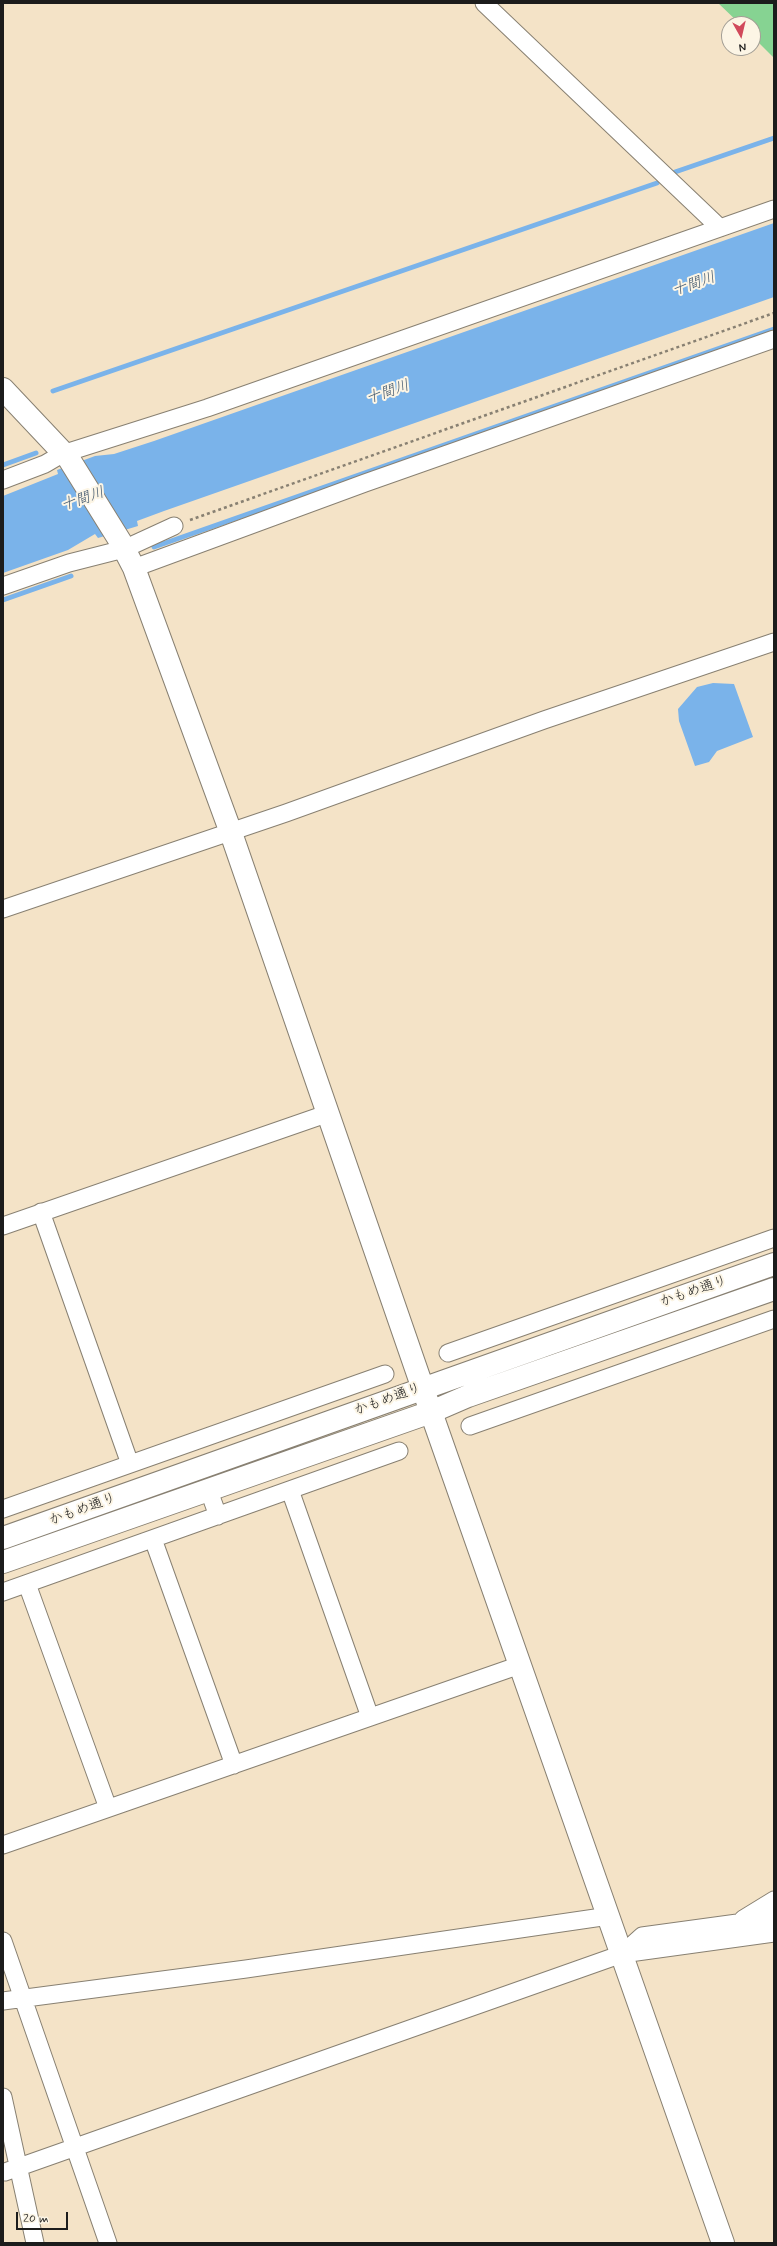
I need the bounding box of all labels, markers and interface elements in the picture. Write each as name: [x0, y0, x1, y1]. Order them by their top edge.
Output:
north arrow: [721, 16, 761, 56]
text: N: [738, 39, 747, 54]
water label: 十間川: [670, 269, 718, 301]
water label: 十間川: [364, 377, 412, 409]
water label: 十間川: [59, 484, 107, 516]
street label: かもめ通り: [658, 1273, 730, 1311]
street label: かもめ通り: [352, 1380, 424, 1420]
street label: かもめ通り: [47, 1490, 119, 1530]
scale bar: [18, 2204, 70, 2230]
text: 20 m: [23, 2211, 49, 2227]

